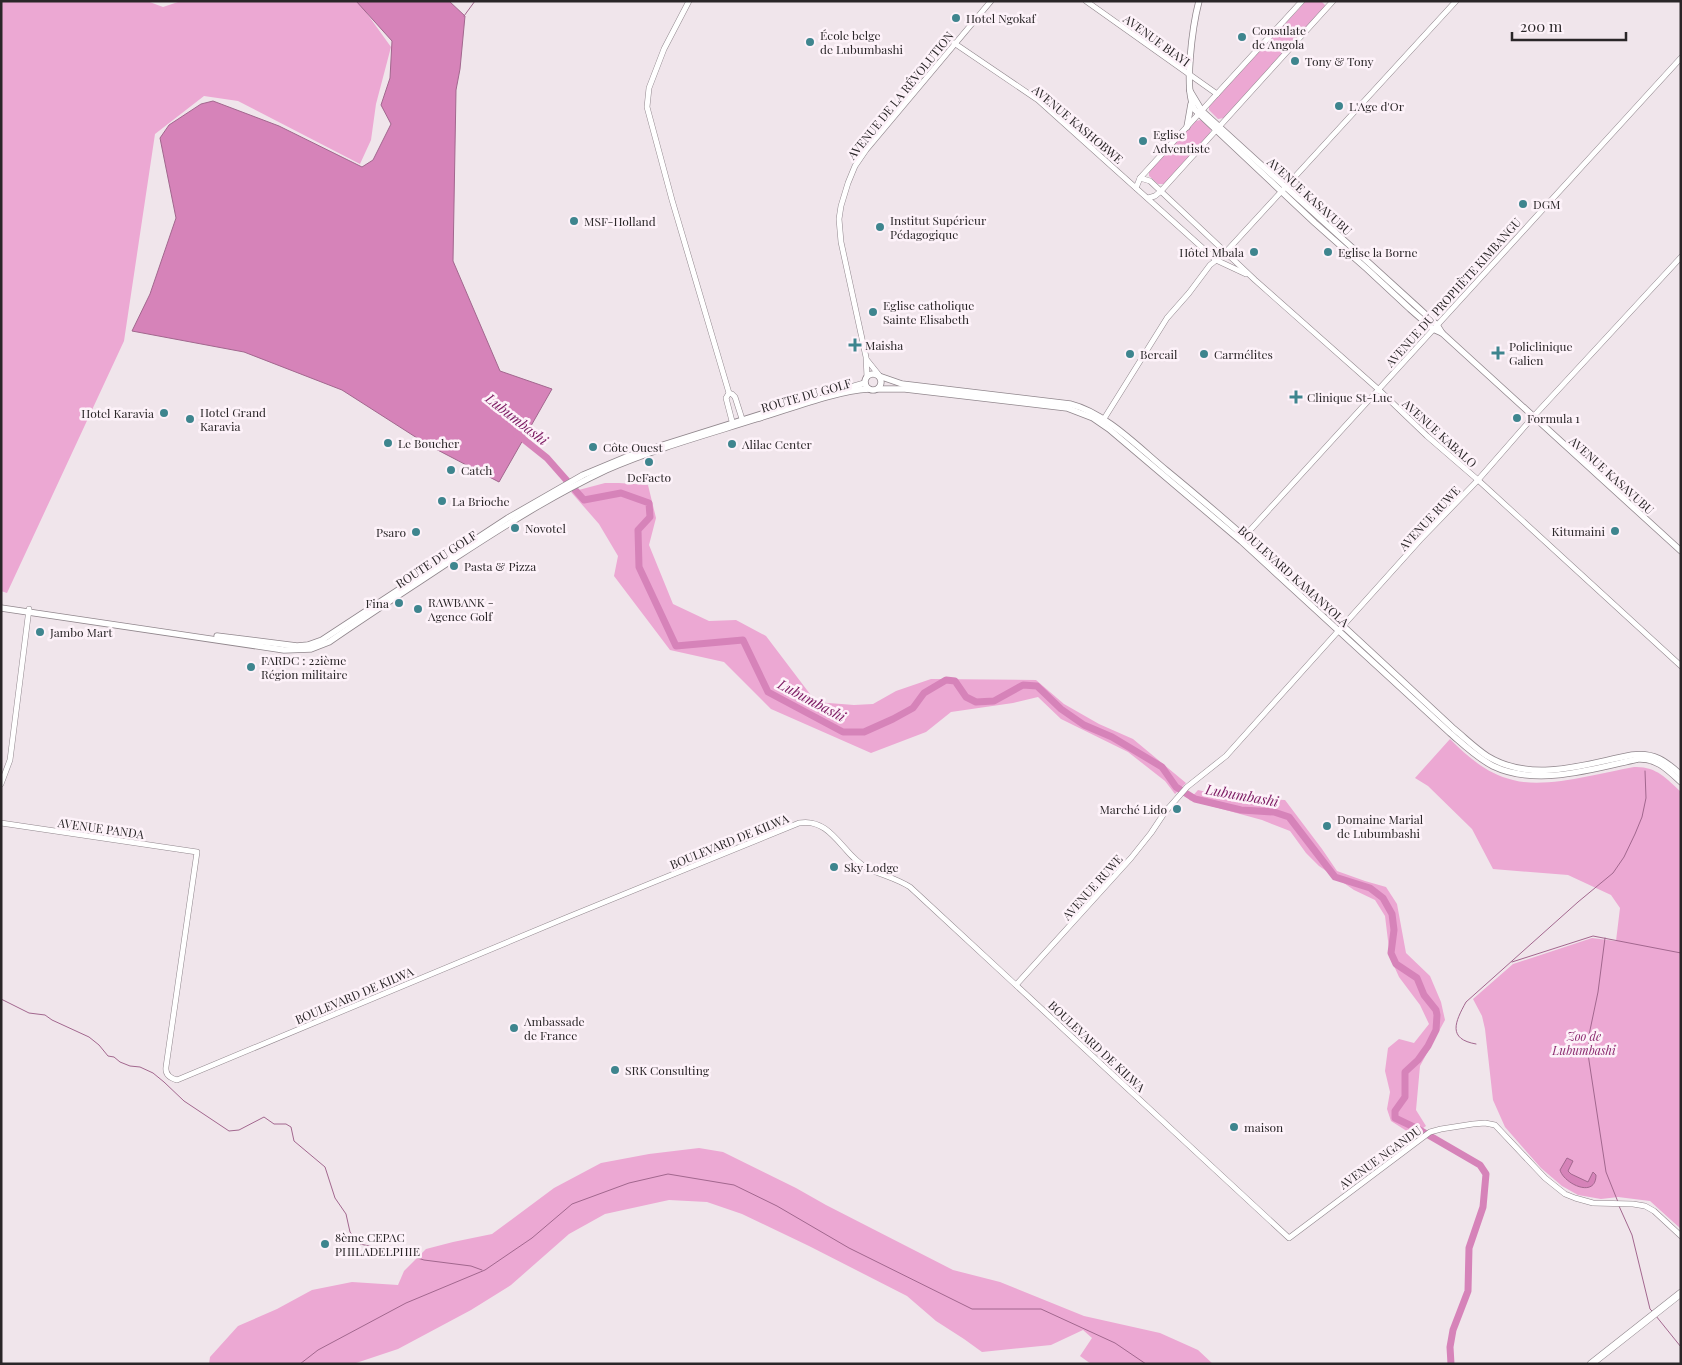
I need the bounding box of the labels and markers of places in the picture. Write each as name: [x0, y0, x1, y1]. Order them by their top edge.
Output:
place label: Hotel Ngokaf: [966, 10, 1037, 26]
marker: Hotel Ngokaf: [950, 12, 962, 24]
place label: Consulate de Angola: [1252, 22, 1306, 52]
place label: École belge de Lubumbashi: [820, 27, 904, 57]
marker: Consulate de Angola: [1236, 31, 1248, 43]
marker: École belge de Lubumbashi: [804, 36, 816, 48]
place label: Tony & Tony: [1305, 53, 1374, 69]
marker: Tony & Tony: [1289, 55, 1301, 67]
place label: L'Age d'Or: [1349, 98, 1405, 114]
marker: L'Age d'Or: [1333, 100, 1345, 112]
place label: Eglise Adventiste: [1152, 126, 1210, 156]
marker: Eglise Adventiste: [1137, 135, 1149, 147]
place label: DGM: [1533, 196, 1561, 212]
marker: DGM: [1517, 198, 1529, 210]
place label: Institut Supérieur Pédagogique: [890, 212, 987, 242]
place label: MSF-Holland: [584, 213, 656, 229]
marker: MSF-Holland: [568, 215, 580, 227]
marker: Institut Supérieur Pédagogique: [874, 221, 886, 233]
place label: Hôtel Mbala: [1179, 244, 1244, 260]
place label: Eglise la Borne: [1338, 244, 1418, 260]
marker: Hôtel Mbala: [1248, 246, 1260, 258]
marker: Eglise la Borne: [1322, 246, 1334, 258]
place label: Eglise catholique Sainte Elisabeth: [883, 297, 974, 327]
marker: Eglise catholique Sainte Elisabeth: [867, 306, 879, 318]
place label: Maisha: [865, 337, 903, 353]
place label: Policlinique Galien: [1509, 338, 1573, 368]
marker: Maisha: [849, 339, 861, 351]
place label: Bercail: [1140, 346, 1178, 362]
place label: Carmélites: [1214, 346, 1273, 362]
marker: Policlinique Galien: [1491, 346, 1505, 360]
marker: Bercail: [1124, 348, 1136, 360]
marker: Carmélites: [1198, 348, 1210, 360]
place label: Clinique St-Luc: [1307, 389, 1392, 405]
marker: Clinique St-Luc: [1289, 390, 1303, 404]
place label: Hotel Grand Karavia: [200, 404, 266, 434]
place label: Hotel Karavia: [81, 405, 154, 421]
marker: Hotel Karavia: [158, 407, 170, 419]
place label: Formula 1: [1527, 410, 1580, 426]
marker: Formula 1: [1511, 412, 1523, 424]
marker: Hotel Grand Karavia: [184, 413, 196, 425]
place label: Le Boucher: [398, 435, 460, 451]
place label: Alilac Center: [741, 436, 813, 452]
marker: Le Boucher: [382, 437, 394, 449]
marker: Alilac Center: [726, 438, 738, 450]
place label: Côte Ouest: [603, 439, 663, 455]
marker: Côte Ouest: [587, 441, 599, 453]
marker: DeFacto: [643, 456, 655, 468]
place label: Catch: [461, 462, 492, 478]
marker: Catch: [445, 464, 457, 476]
place label: DeFacto: [627, 469, 671, 485]
place label: La Brioche: [452, 493, 510, 509]
marker: La Brioche: [436, 495, 448, 507]
place label: Novotel: [525, 520, 566, 536]
marker: Novotel: [509, 522, 521, 534]
place label: Kitumaini: [1552, 523, 1605, 539]
place label: Psaro: [376, 524, 406, 540]
marker: Kitumaini: [1609, 525, 1621, 537]
marker: Psaro: [410, 526, 422, 538]
place label: Pasta & Pizza: [464, 558, 536, 574]
marker: Pasta & Pizza: [448, 560, 460, 572]
place label: RAWBANK - Agence Golf: [427, 594, 494, 624]
place label: Fina: [366, 595, 389, 611]
marker: Fina: [393, 597, 405, 609]
marker: RAWBANK - Agence Golf: [412, 603, 424, 615]
place label: Jambo Mart: [49, 624, 113, 640]
marker: Jambo Mart: [34, 626, 46, 638]
place label: FARDC : 22ième Région militaire: [261, 652, 347, 682]
marker: FARDC : 22ième Région militaire: [245, 661, 257, 673]
place label: Marché Lido: [1099, 801, 1167, 817]
marker: Marché Lido: [1171, 803, 1183, 815]
place label: Domaine Marial de Lubumbashi: [1337, 811, 1424, 841]
marker: Domaine Marial de Lubumbashi: [1321, 820, 1333, 832]
place label: Sky Lodge: [844, 859, 899, 875]
marker: Sky Lodge: [828, 861, 840, 873]
place label: Ambassade de France: [523, 1013, 585, 1043]
marker: Ambassade de France: [508, 1022, 520, 1034]
place label: SRK Consulting: [625, 1062, 710, 1078]
marker: SRK Consulting: [609, 1064, 621, 1076]
place label: maison: [1244, 1119, 1283, 1135]
marker: maison: [1228, 1121, 1240, 1133]
place label: 8ème CEPAC PHILADELPHIE: [335, 1229, 420, 1259]
marker: 8ème CEPAC PHILADELPHIE: [319, 1238, 331, 1250]

